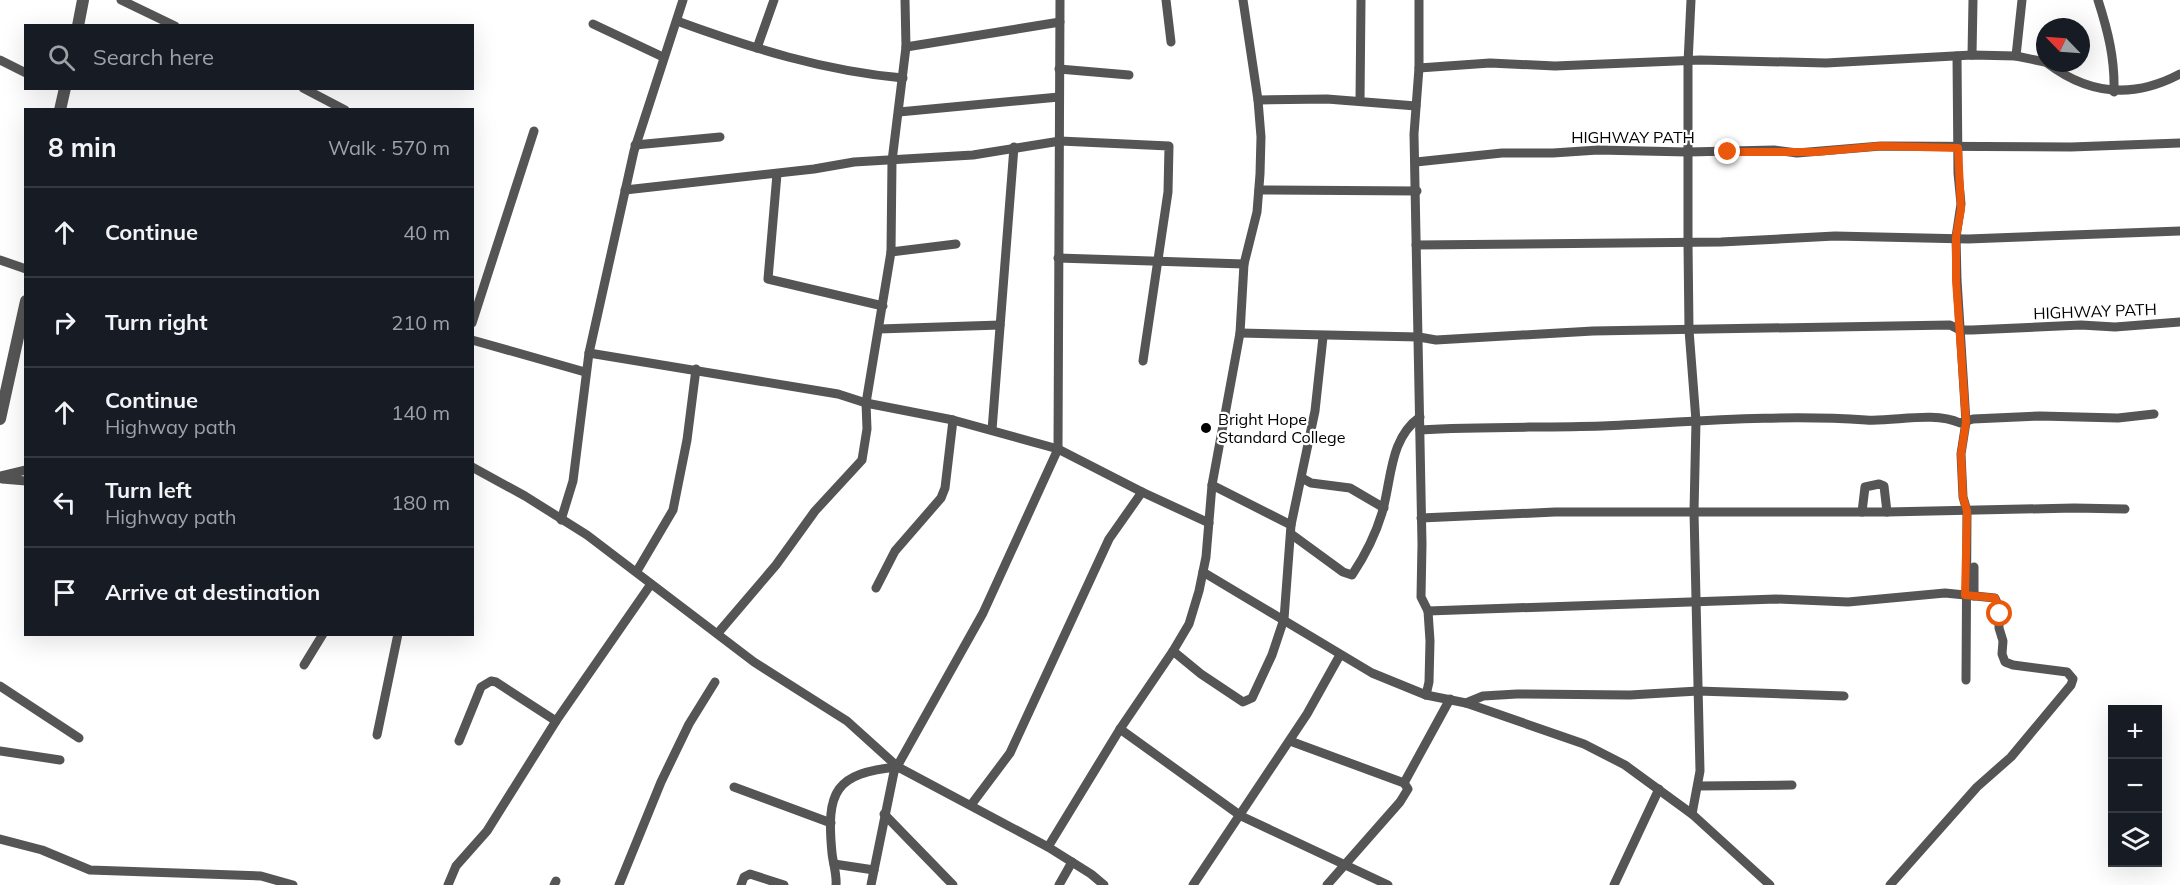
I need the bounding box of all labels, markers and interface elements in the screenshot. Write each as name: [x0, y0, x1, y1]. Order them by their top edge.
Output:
north arrow: [2036, 18, 2090, 72]
search box: [24, 24, 474, 90]
icon: search: [45, 41, 78, 74]
text: Search here: [93, 43, 214, 71]
street label: HIGHWAY PATH: [1571, 127, 1695, 147]
text: 8 min: [48, 131, 117, 164]
text: Walk · 570 m: [328, 135, 450, 160]
route end: [1714, 138, 1740, 164]
icon: ahead: [48, 216, 81, 249]
text: Continue: [105, 218, 198, 246]
text: 40 m: [403, 220, 450, 245]
street label: HIGHWAY PATH: [2033, 299, 2157, 323]
icon: right: [48, 306, 81, 339]
text: Turn right: [105, 308, 208, 336]
text: 210 m: [391, 310, 450, 335]
text: Continue: [105, 386, 198, 414]
icon: ahead: [48, 396, 81, 429]
text: 140 m: [391, 400, 450, 425]
place label: Bright Hope Standard College: [1218, 409, 1345, 447]
text: Highway path: [105, 414, 236, 439]
marker: Bright Hope Standard College: [1199, 421, 1213, 435]
text: Turn left: [105, 476, 192, 504]
icon: left: [48, 486, 81, 519]
text: 180 m: [391, 490, 450, 515]
text: Highway path: [105, 504, 236, 529]
icon: arrive: [48, 576, 81, 609]
text: Arrive at destination: [105, 578, 320, 606]
route start: [1986, 600, 2012, 626]
map controls: [2108, 705, 2162, 867]
button: +: [2108, 705, 2162, 759]
button: −: [2108, 759, 2162, 813]
button: layers: [2108, 813, 2162, 867]

